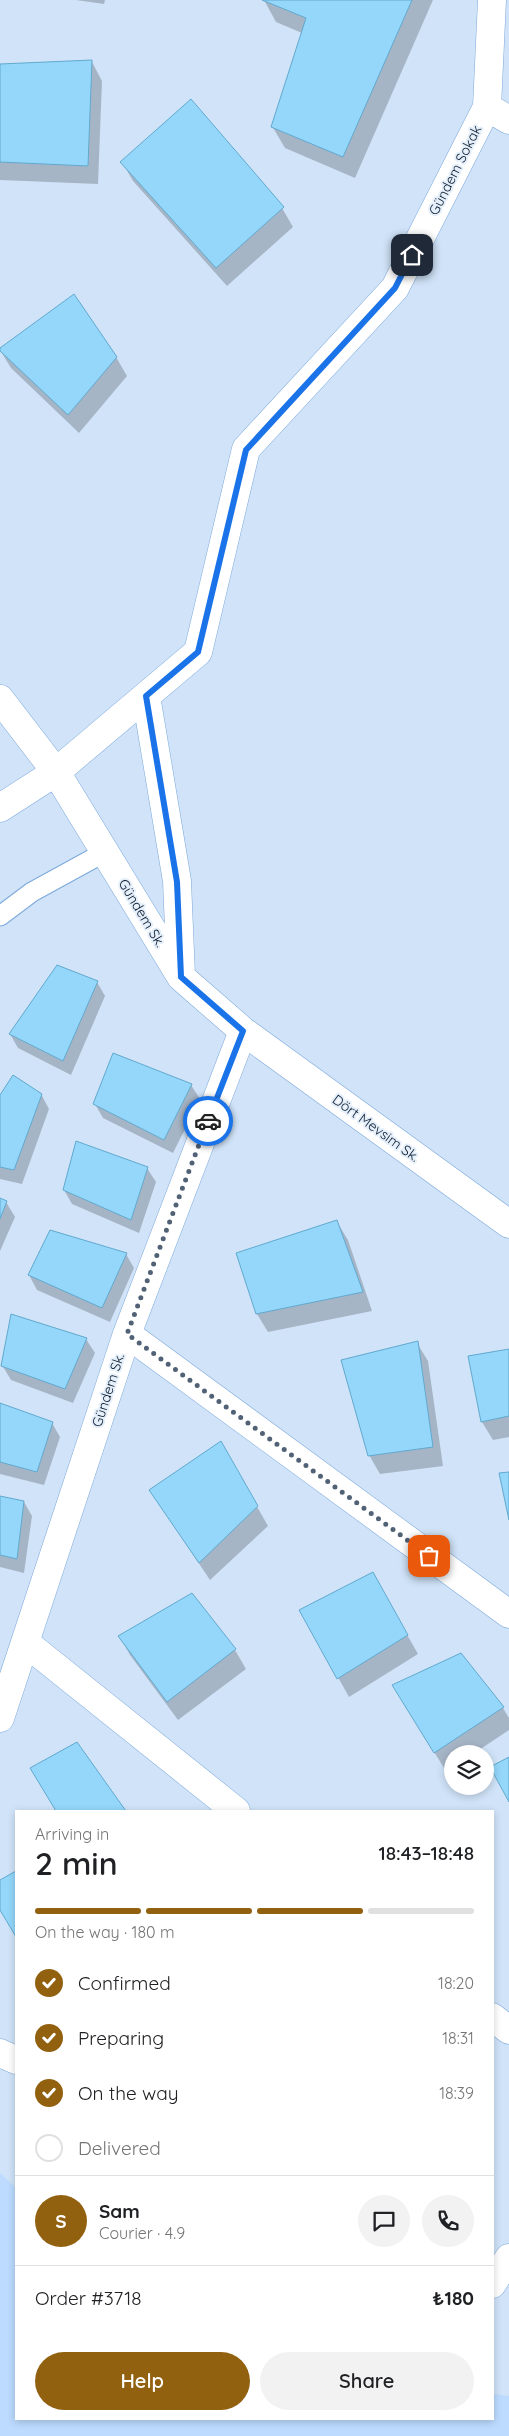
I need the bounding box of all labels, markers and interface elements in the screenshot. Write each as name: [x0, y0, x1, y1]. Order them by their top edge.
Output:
street label: Gündem Sokak: [425, 122, 485, 218]
pin: [391, 234, 433, 276]
icon: home: [398, 241, 426, 269]
street label: Gündem Sk.: [115, 876, 169, 950]
street label: Dört Mevsim Sk.: [329, 1090, 423, 1166]
courier: [183, 1096, 233, 1146]
icon: car: [194, 1107, 222, 1135]
street label: Gündem Sk.: [88, 1351, 128, 1429]
pin: [408, 1535, 450, 1577]
icon: bag: [415, 1542, 443, 1570]
map controls: [444, 1745, 494, 1795]
button: layers: [444, 1745, 494, 1795]
text: Arriving in: [35, 1824, 109, 1844]
text: 18:43–18:48: [378, 1841, 474, 1865]
text: 2 min: [35, 1843, 118, 1883]
text: On the way · 180 m: [35, 1922, 175, 1942]
icon: check: [35, 1969, 63, 1997]
text: Confirmed: [78, 1971, 171, 1995]
text: 18:20: [438, 1973, 474, 1993]
icon: check: [35, 2024, 63, 2052]
text: Preparing: [78, 2026, 164, 2050]
text: 18:31: [442, 2028, 474, 2048]
icon: check: [35, 2079, 63, 2107]
text: On the way: [78, 2081, 179, 2105]
text: 18:39: [439, 2083, 474, 2103]
text: Delivered: [78, 2136, 161, 2160]
button: chat: [358, 2195, 410, 2247]
button: phone: [422, 2195, 474, 2247]
text: Sam: [99, 2199, 140, 2223]
text: S: [55, 2209, 67, 2233]
text: Courier · 4.9: [99, 2223, 185, 2243]
text: Order #3718: [35, 2286, 142, 2310]
text: ₺180: [433, 2286, 474, 2310]
button: Help: [35, 2352, 250, 2410]
button: Share: [260, 2352, 474, 2410]

